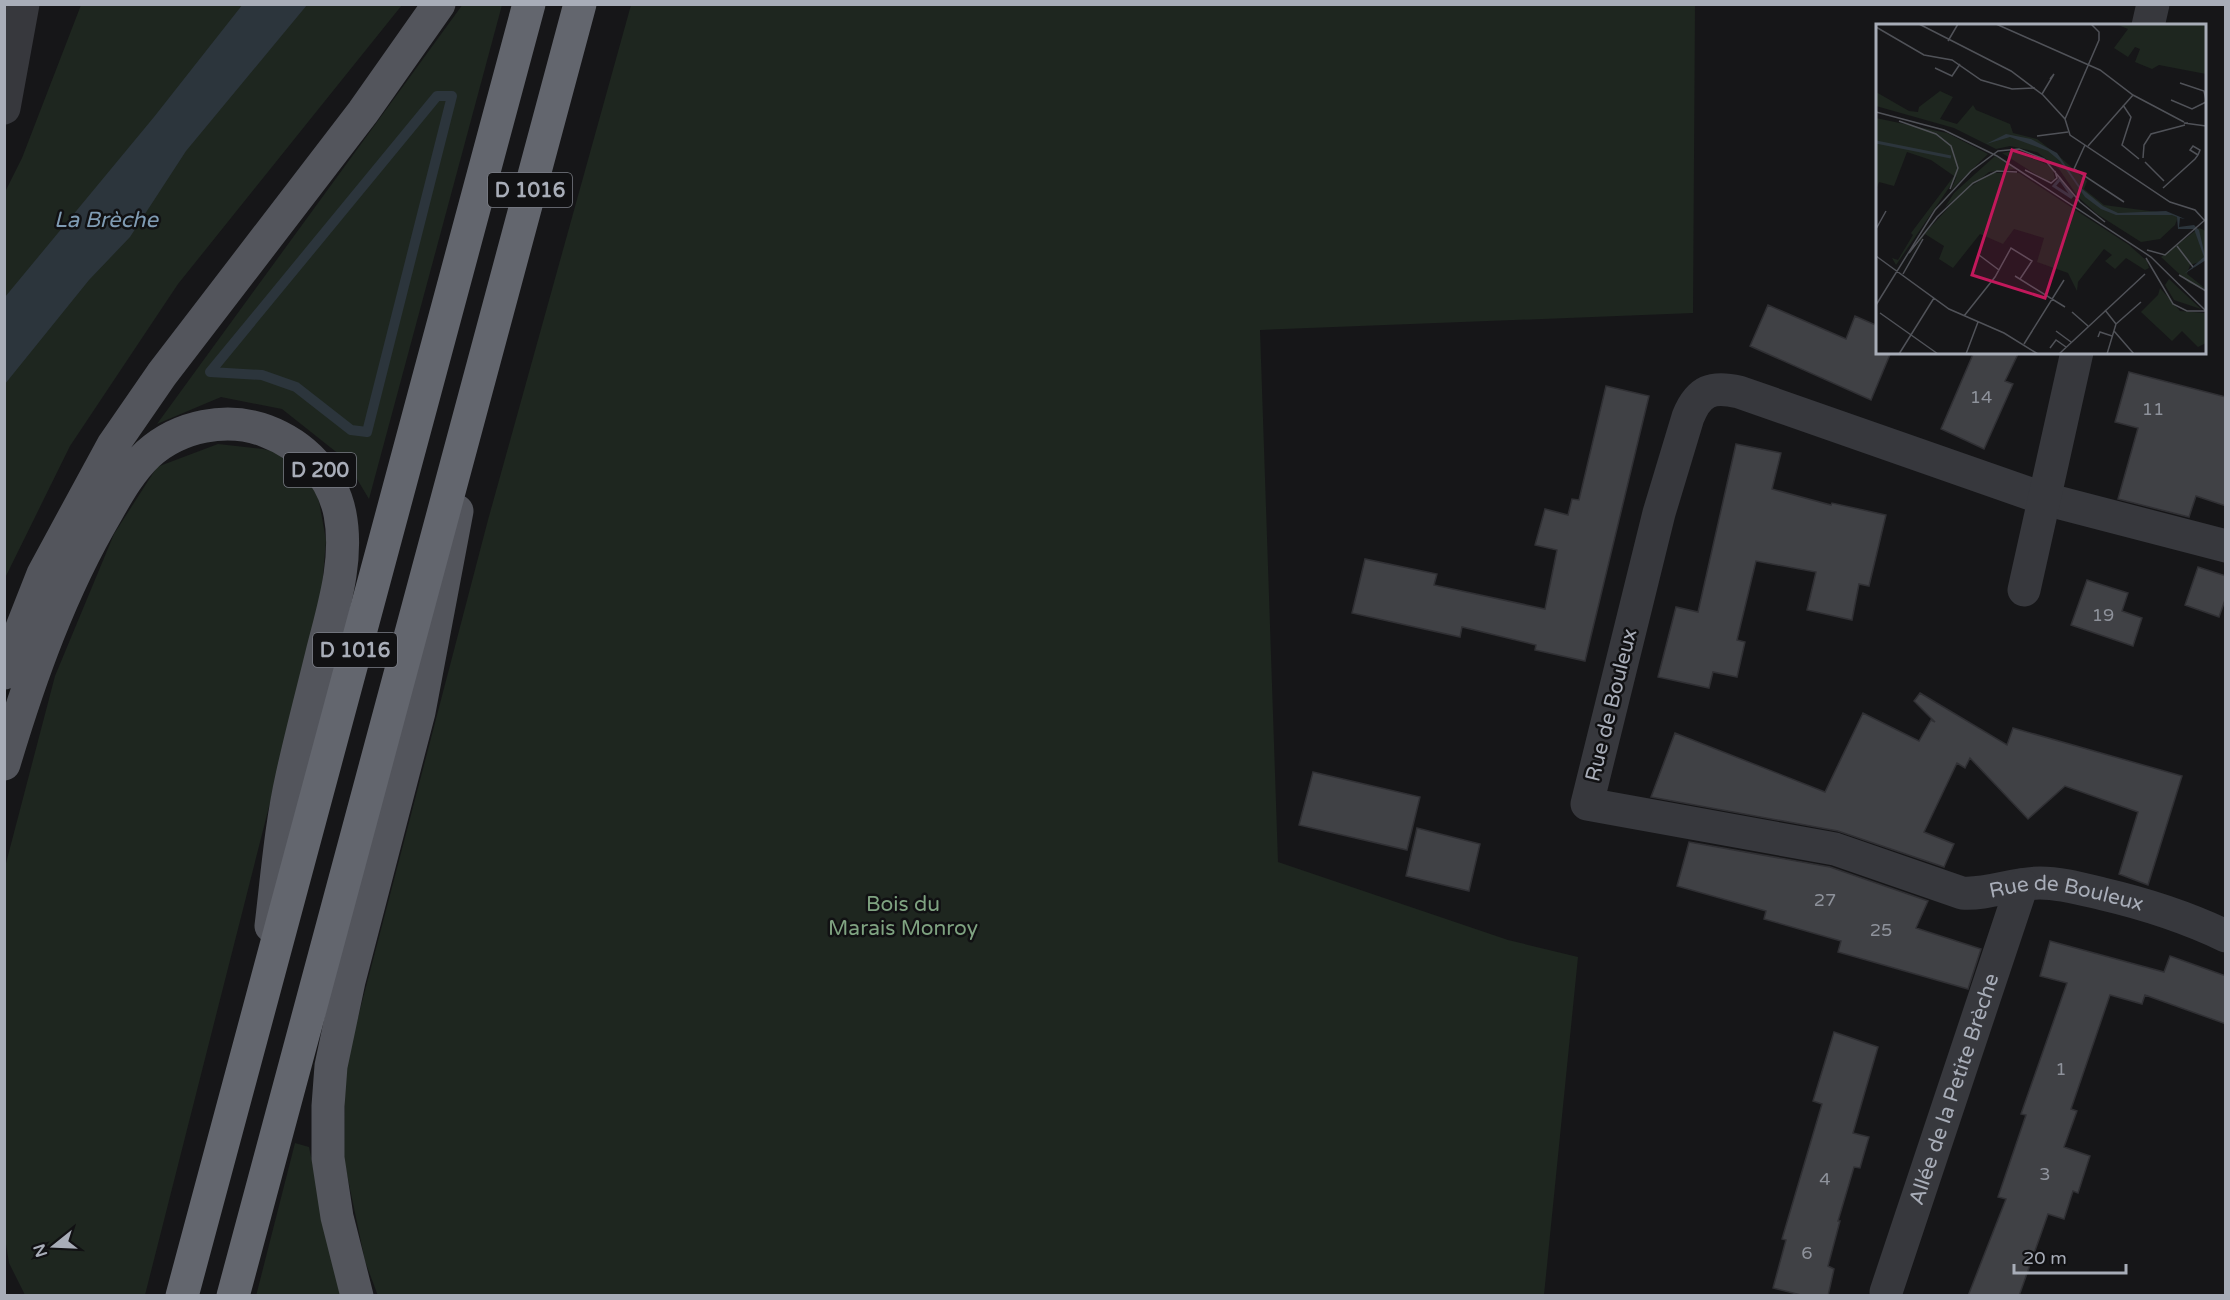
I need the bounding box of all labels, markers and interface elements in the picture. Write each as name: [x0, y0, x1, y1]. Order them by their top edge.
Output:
inset map: [1876, 24, 2206, 354]
road number: D 1016: [488, 173, 572, 207]
water label: La Brèche: [54, 207, 160, 233]
house number: 14: [1970, 386, 1992, 408]
house number: 11: [2142, 398, 2164, 420]
road number: D 200: [284, 453, 356, 487]
house number: 19: [2092, 604, 2114, 626]
street label: Rue de Bouleux: [1580, 626, 1643, 784]
road number: D 1016: [313, 633, 397, 667]
street label: Rue de Bouleux: [1987, 871, 2146, 917]
house number: 27: [1814, 889, 1836, 911]
park label: Bois du Marais Monroy: [828, 892, 978, 941]
house number: 25: [1870, 919, 1892, 941]
street label: Allée de la Petite Brèche: [1904, 970, 2005, 1208]
house number: 1: [2055, 1058, 2067, 1080]
house number: 3: [2039, 1163, 2051, 1185]
house number: 4: [1819, 1168, 1831, 1190]
north arrow: [24, 1216, 84, 1276]
scale bar: [2014, 1237, 2126, 1275]
text: N: [29, 1241, 52, 1260]
house number: 6: [1801, 1242, 1813, 1264]
text: 20 m: [2023, 1247, 2067, 1269]

